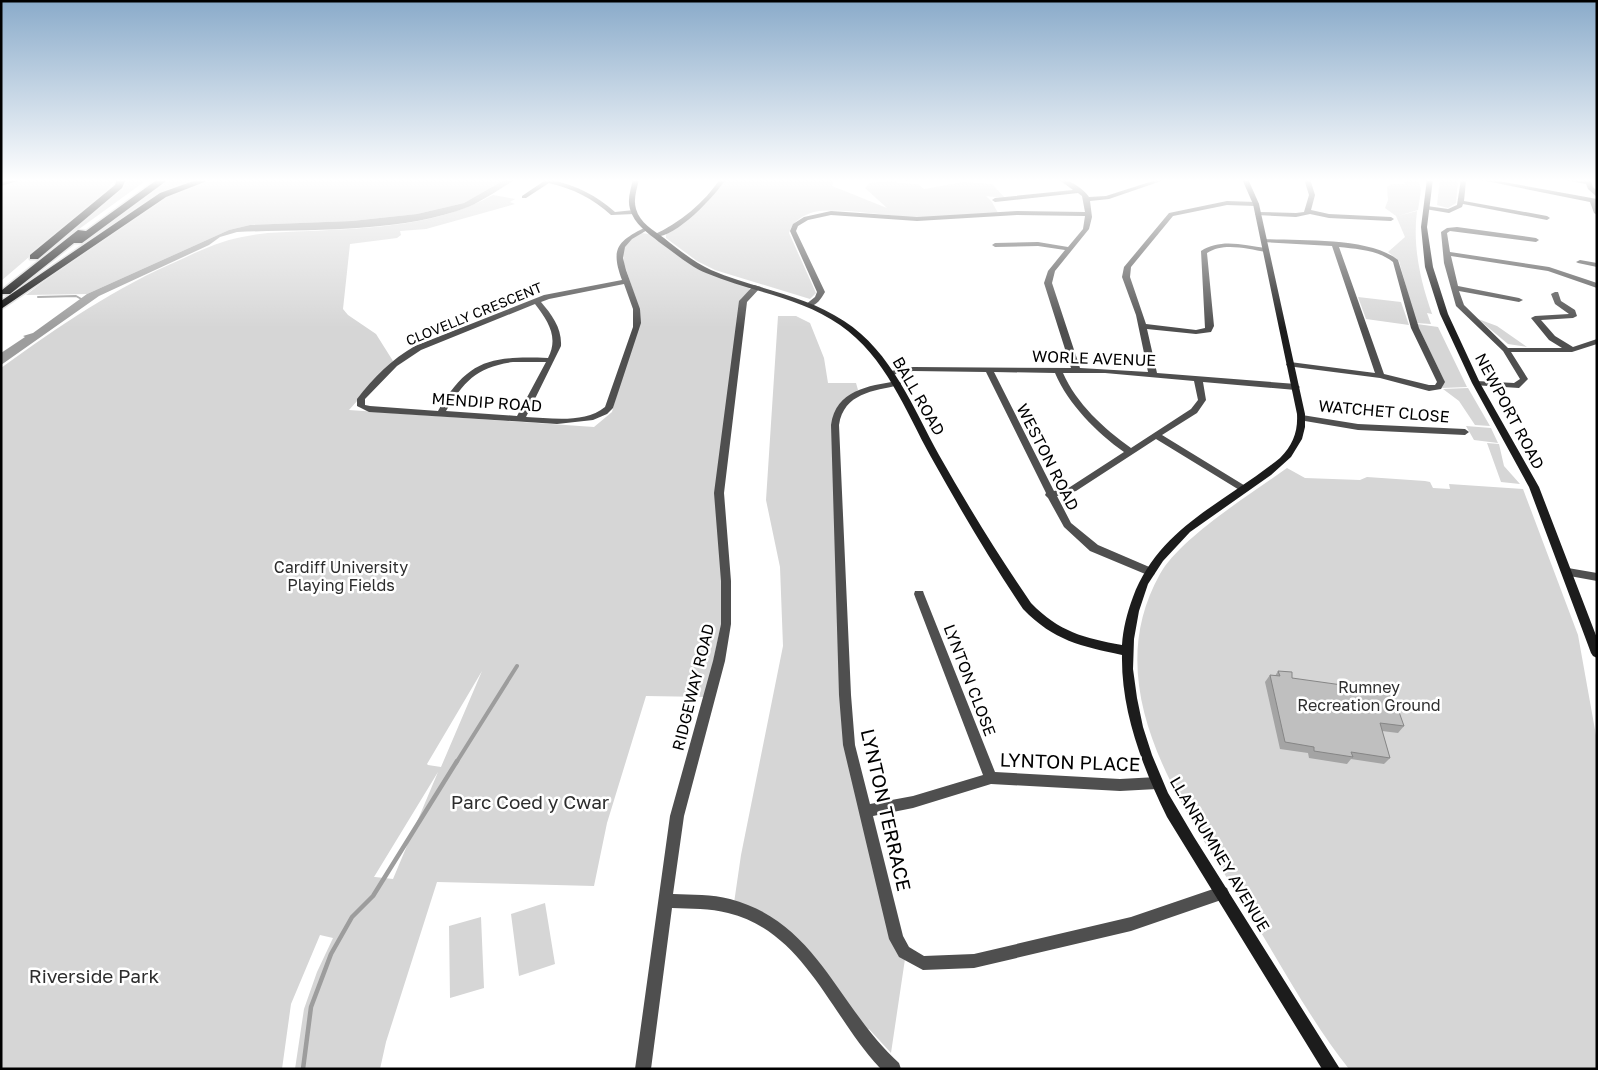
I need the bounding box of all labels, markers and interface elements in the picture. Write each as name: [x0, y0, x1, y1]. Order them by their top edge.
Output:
street label: CLOVELLY CRESCENT: [403, 278, 545, 349]
street label: WORLE AVENUE: [1032, 346, 1156, 370]
street label: NEWPORT ROAD: [1471, 350, 1549, 472]
street label: BALL ROAD: [888, 353, 950, 439]
street label: MENDIP ROAD: [431, 388, 543, 416]
street label: WATCHET CLOSE: [1318, 395, 1450, 427]
street label: WESTON ROAD: [1013, 400, 1083, 514]
park label: Cardiff University Playing Fields: [274, 557, 408, 595]
street label: RIDGEWAY ROAD: [668, 621, 718, 753]
street label: LYNTON CLOSE: [939, 621, 1001, 739]
park label: Rumney Recreation Ground: [1297, 677, 1441, 715]
street label: LYNTON TERRACE: [857, 726, 916, 893]
street label: LYNTON PLACE: [999, 748, 1141, 775]
street label: LLANRUMNEY AVENUE: [1166, 773, 1274, 935]
park label: Parc Coed y Cwar: [451, 790, 610, 813]
park label: Riverside Park: [29, 964, 159, 987]

